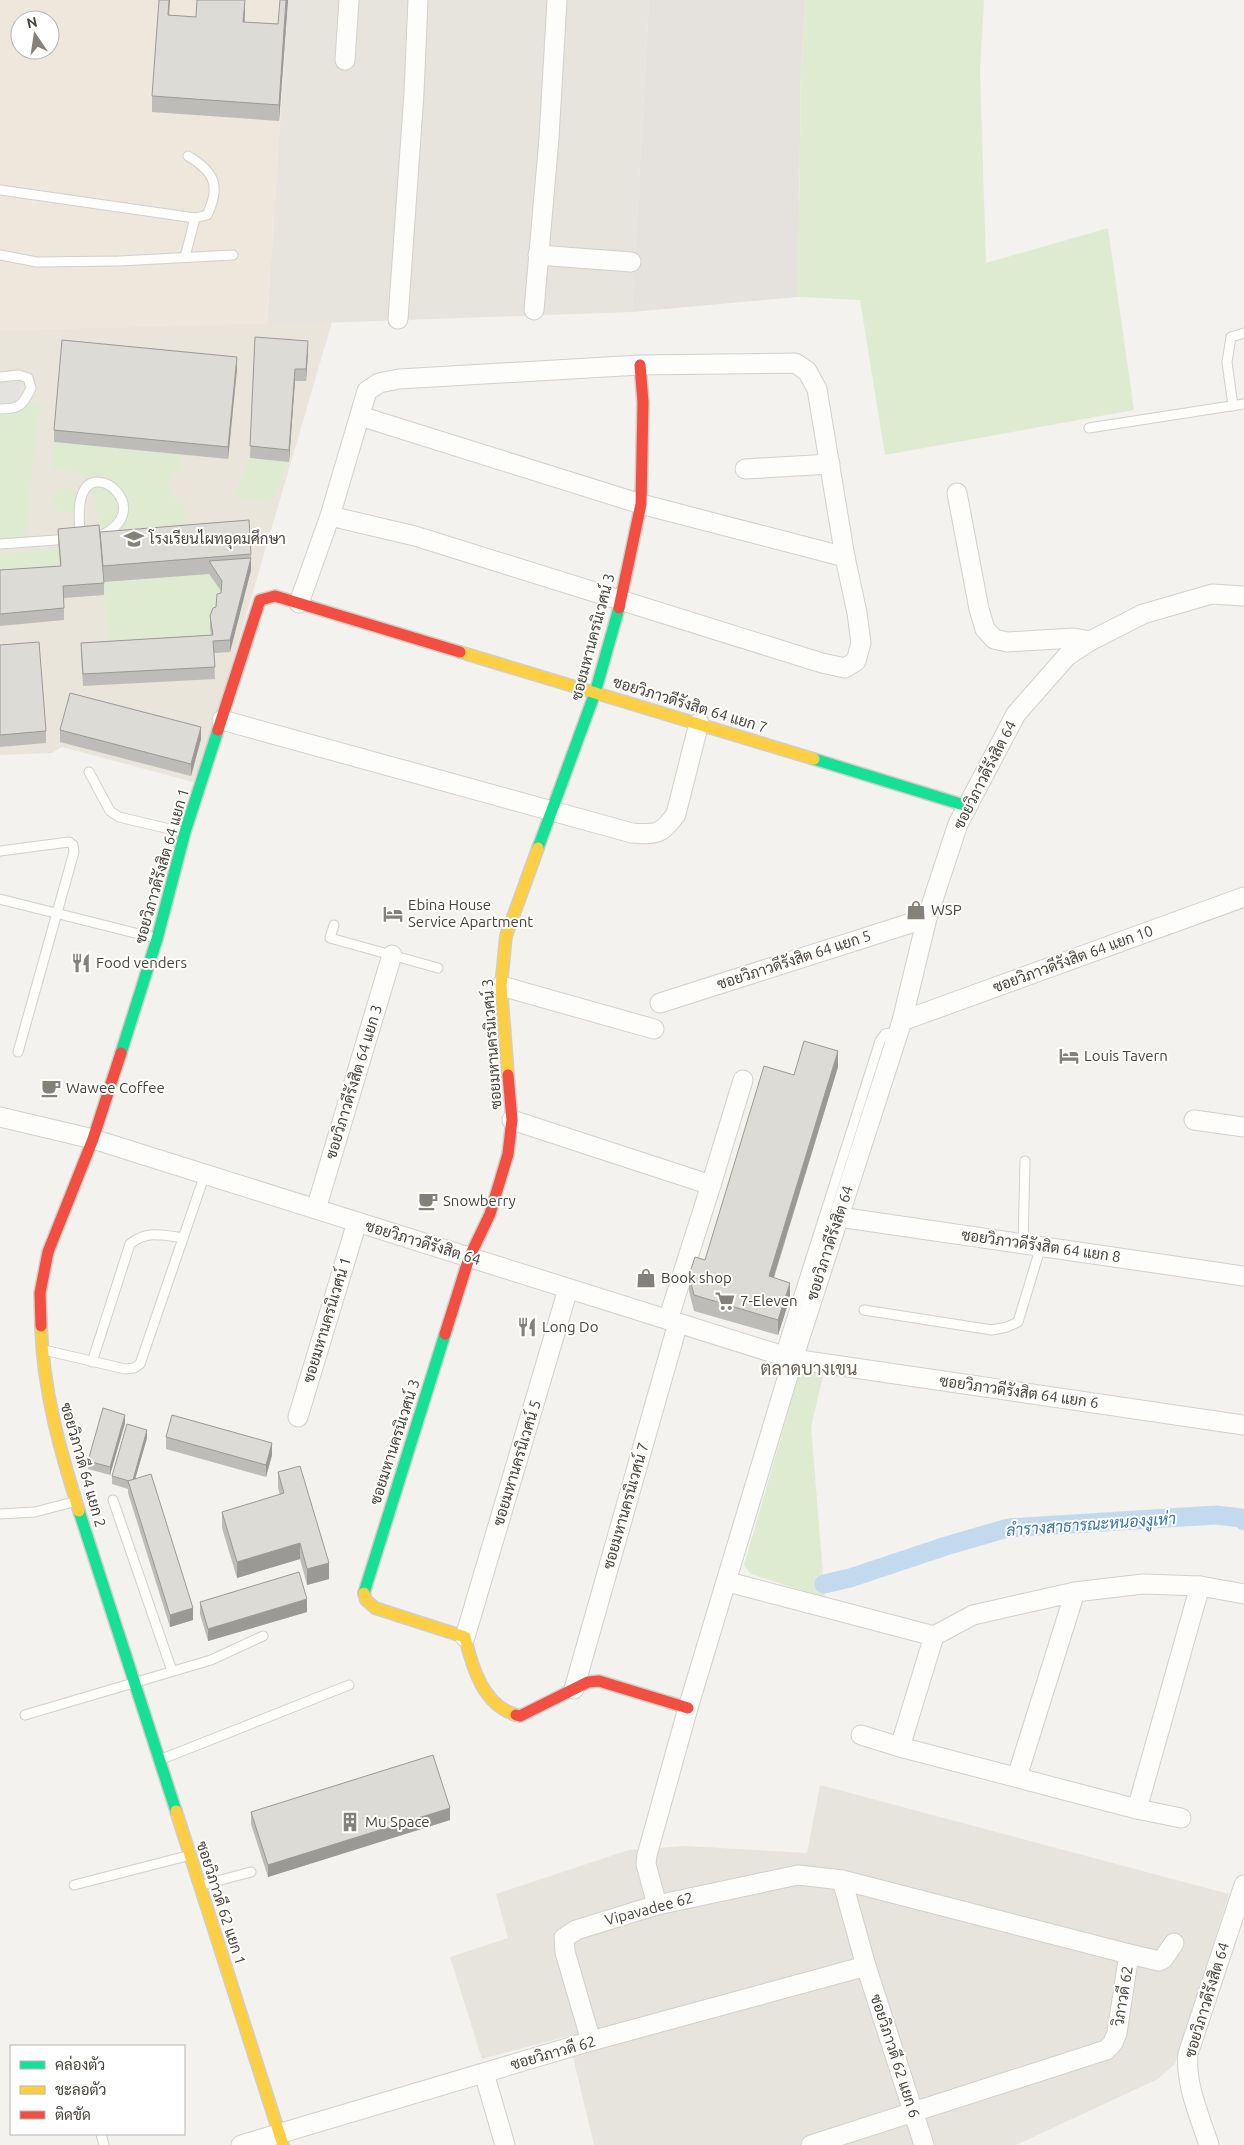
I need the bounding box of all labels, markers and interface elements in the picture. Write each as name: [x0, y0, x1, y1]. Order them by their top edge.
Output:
north arrow: [10, 10, 60, 60]
text: N: [25, 13, 39, 31]
school or university icon: โรงเรียนไผทอุดมศึกษา: [123, 528, 145, 550]
place label: โรงเรียนไผทอุดมศึกษา: [148, 529, 286, 550]
street label: ซอยมหานครนิเวศน์ 3: [566, 571, 618, 702]
street label: ซอยวิภาวดีรังสิต 64 แยก 7: [611, 672, 770, 736]
street label: ซอยวิภาวดีรังสิต 64: [949, 717, 1019, 832]
street label: ซอยวิภาวดีรังสิต 64 แยก 1: [130, 786, 192, 946]
place label: Ebina House Service Apartment: [408, 896, 533, 930]
shop icon: WSP: [905, 899, 927, 921]
place label: WSP: [931, 901, 962, 918]
hotel icon: Ebina House Service Apartment: [382, 903, 404, 925]
street label: ซอยวิภาวดีรังสิต 64 แยก 10: [990, 921, 1155, 995]
street label: ซอยวิภาวดีรังสิต 64 แยก 5: [714, 926, 873, 992]
restaurant icon: Food venders: [70, 952, 92, 974]
place label: Food venders: [96, 954, 187, 971]
street label: ซอยมหานครนิเวศน์ 3: [477, 978, 505, 1110]
street label: ซอยวิภาวดีรังสิต 64 แยก 3: [321, 1002, 385, 1161]
hotel icon: Louis Tavern: [1058, 1045, 1080, 1067]
place label: Louis Tavern: [1084, 1047, 1168, 1064]
cafe icon: Wawee Coffee: [40, 1077, 62, 1099]
place label: Wawee Coffee: [66, 1079, 165, 1096]
street label: ซอยวิภาวดีรังสิต 64: [802, 1183, 856, 1302]
cafe icon: Snowberry: [417, 1190, 439, 1212]
place label: Snowberry: [443, 1192, 516, 1209]
street label: ซอยวิภาวดีรังสิต 64: [363, 1216, 483, 1268]
street label: ซอยวิภาวดีรังสิต 64 แยก 8: [960, 1225, 1122, 1265]
street label: ซอยมหานครนิเวศน์ 1: [298, 1254, 354, 1385]
shop icon: Book shop: [635, 1267, 657, 1289]
place label: Book shop: [661, 1269, 732, 1286]
supermarket icon: 7-Eleven: [714, 1290, 736, 1312]
place label: 7-Eleven: [740, 1292, 798, 1309]
restaurant icon: Long Do: [516, 1316, 538, 1338]
place label: Long Do: [542, 1318, 598, 1335]
district label: ตลาดบางเขน: [760, 1358, 858, 1378]
street label: ซอยวิภาวดีรังสิต 64 แยก 6: [938, 1371, 1100, 1411]
street label: ซอยมหานครนิเวศน์ 3: [365, 1377, 423, 1507]
street label: ซอยมหานครนิเวศน์ 5: [488, 1397, 544, 1528]
street label: ซอยวิภาวดี 64 แยก 2: [58, 1400, 110, 1529]
street label: ซอยมหานครนิเวศน์ 7: [598, 1440, 652, 1571]
water label: ลำรางสาธารณะหนองงูเห่า: [1005, 1508, 1177, 1542]
building icon: Mu Space: [339, 1811, 361, 1833]
place label: Mu Space: [365, 1813, 430, 1830]
street label: ซอยวิภาวดี 62 แยก 1: [193, 1839, 250, 1967]
street label: Vipavadee 62: [603, 1889, 695, 1928]
street label: ซอยวิภาวดีรังสิต 64: [1180, 1940, 1232, 2060]
street label: วิภาวดี 62: [1108, 1964, 1136, 2028]
street label: ซอยวิภาวดี 62 แยก 6: [867, 1992, 924, 2120]
street label: ซอยวิภาวดี 62: [508, 2031, 597, 2073]
legend: [10, 2045, 185, 2135]
text: คล่องตัว: [55, 2055, 105, 2073]
text: ชะลอตัว: [55, 2081, 106, 2098]
text: ติดขัด: [55, 2106, 91, 2123]

